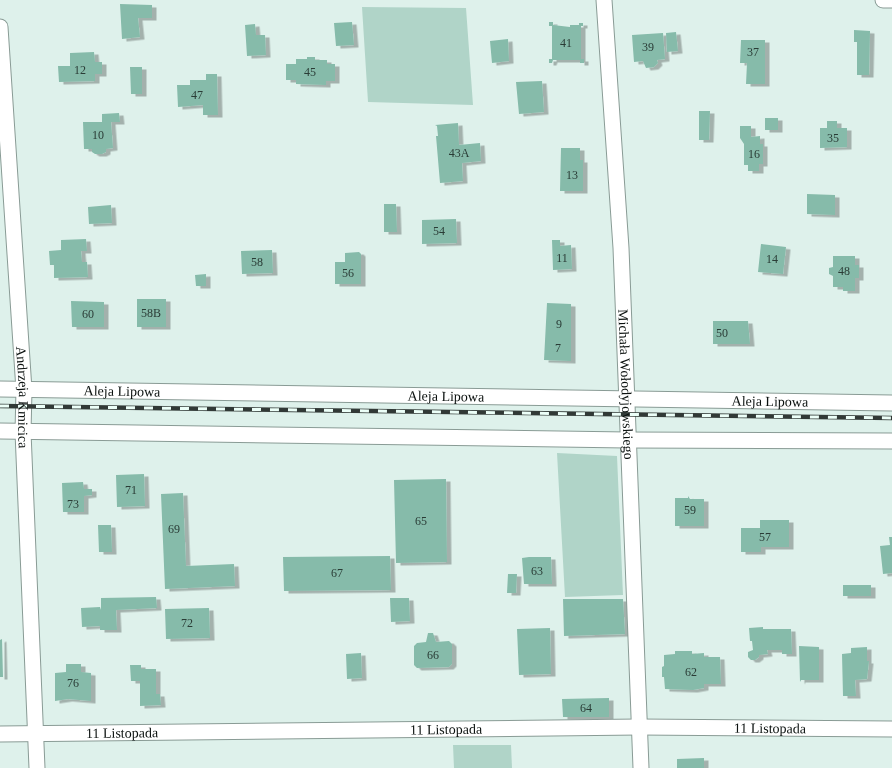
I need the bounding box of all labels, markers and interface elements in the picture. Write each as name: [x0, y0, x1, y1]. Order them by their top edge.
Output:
house number: 41: [560, 36, 572, 50]
house number: 39: [642, 40, 654, 54]
house number: 37: [747, 45, 759, 59]
house number: 12: [74, 63, 86, 77]
house number: 45: [304, 65, 316, 79]
house number: 47: [191, 88, 203, 102]
house number: 10: [92, 128, 104, 142]
house number: 35: [827, 131, 839, 145]
house number: 43A: [449, 146, 470, 160]
house number: 16: [748, 147, 760, 161]
house number: 13: [566, 168, 578, 182]
house number: 54: [433, 224, 445, 238]
house number: 11: [556, 251, 568, 265]
house number: 14: [766, 252, 778, 266]
house number: 58: [251, 255, 263, 269]
house number: 48: [838, 264, 850, 278]
house number: 56: [342, 266, 354, 280]
house number: 58B: [141, 306, 161, 320]
house number: 60: [82, 307, 94, 321]
street label: Michała Wołodyjowskiego: [615, 309, 636, 460]
house number: 9: [556, 317, 562, 331]
house number: 50: [716, 326, 728, 340]
house number: 7: [555, 341, 561, 355]
street label: Andrzeja Kmicica: [13, 346, 31, 449]
street label: Aleja Lipowa: [84, 383, 161, 400]
street label: Aleja Lipowa: [408, 388, 485, 405]
street label: Aleja Lipowa: [731, 393, 809, 410]
house number: 71: [125, 483, 137, 497]
house number: 73: [67, 497, 79, 511]
house number: 59: [684, 503, 696, 517]
house number: 65: [415, 514, 427, 528]
house number: 69: [168, 522, 180, 536]
house number: 57: [759, 530, 771, 544]
house number: 63: [531, 564, 543, 578]
house number: 67: [331, 566, 343, 580]
house number: 72: [181, 616, 193, 630]
house number: 66: [427, 648, 439, 662]
house number: 62: [685, 665, 697, 679]
house number: 76: [67, 676, 79, 690]
house number: 64: [580, 701, 592, 715]
street label: 11 Listopada: [734, 721, 807, 736]
street label: 11 Listopada: [410, 722, 483, 738]
street label: 11 Listopada: [86, 725, 159, 741]

